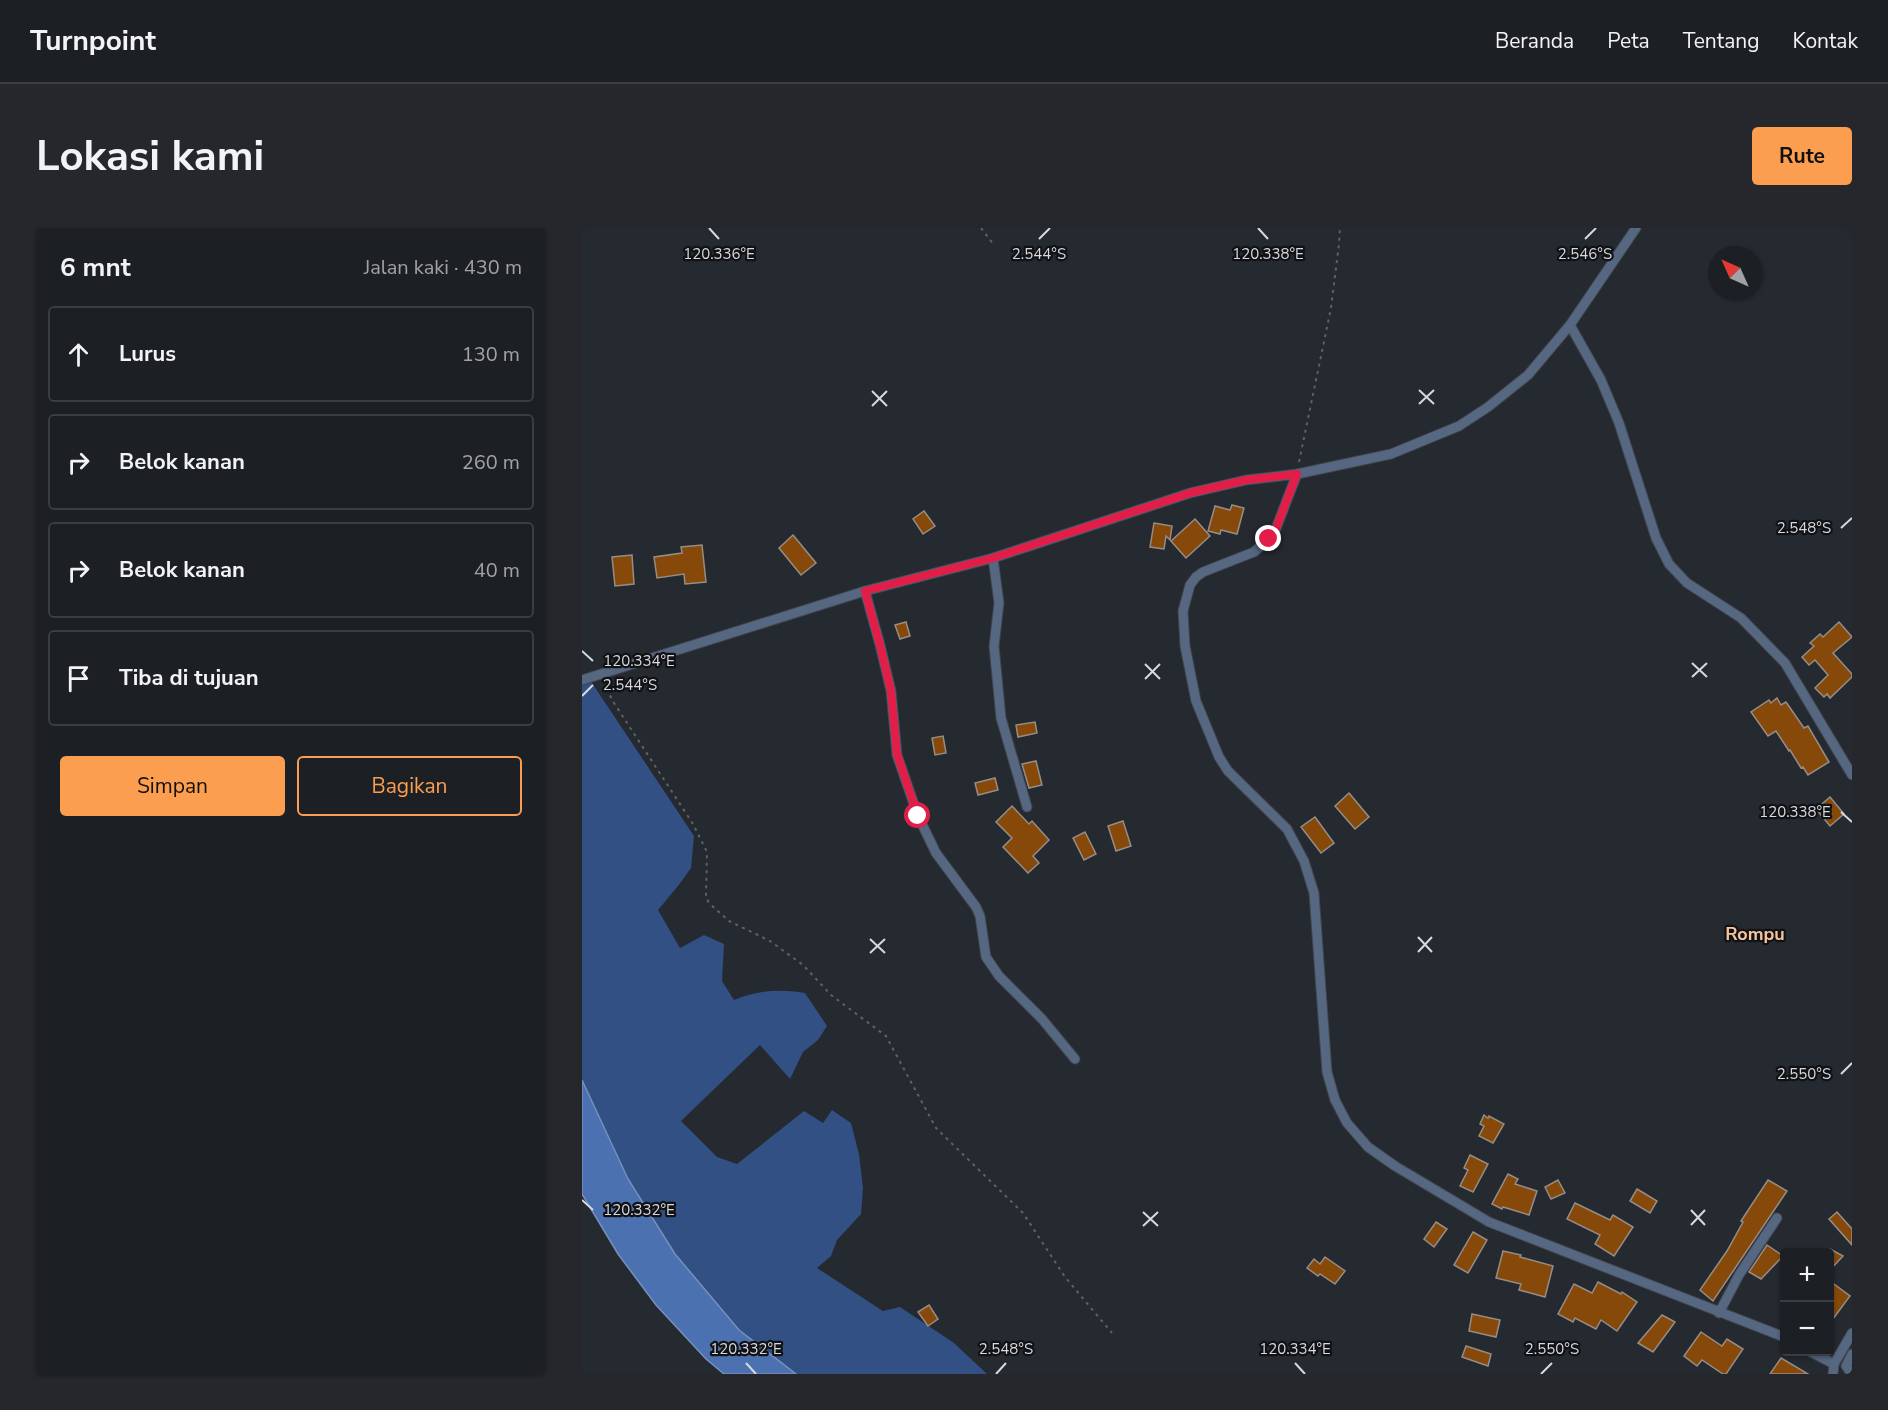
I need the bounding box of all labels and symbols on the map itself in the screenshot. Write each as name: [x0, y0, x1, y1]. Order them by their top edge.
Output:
text: 120.336°E: [683, 244, 755, 264]
text: 2.544°S: [1012, 244, 1066, 264]
text: 120.338°E: [1232, 244, 1304, 264]
text: 2.546°S: [1558, 244, 1612, 264]
north arrow: [1708, 246, 1762, 300]
text: 2.548°S: [1777, 518, 1831, 538]
route end: [1255, 525, 1281, 551]
text: 120.334°E: [603, 651, 675, 671]
text: 2.544°S: [603, 675, 657, 695]
route start: [904, 802, 930, 828]
text: 120.338°E: [1759, 802, 1831, 822]
district label: Rompu: [1725, 922, 1785, 946]
text: 2.550°S: [1777, 1064, 1831, 1084]
text: 120.332°E: [603, 1200, 675, 1220]
text: 120.332°E: [710, 1339, 782, 1359]
text: 2.548°S: [979, 1339, 1033, 1359]
text: 120.334°E: [1259, 1339, 1331, 1359]
text: 2.550°S: [1525, 1339, 1579, 1359]

